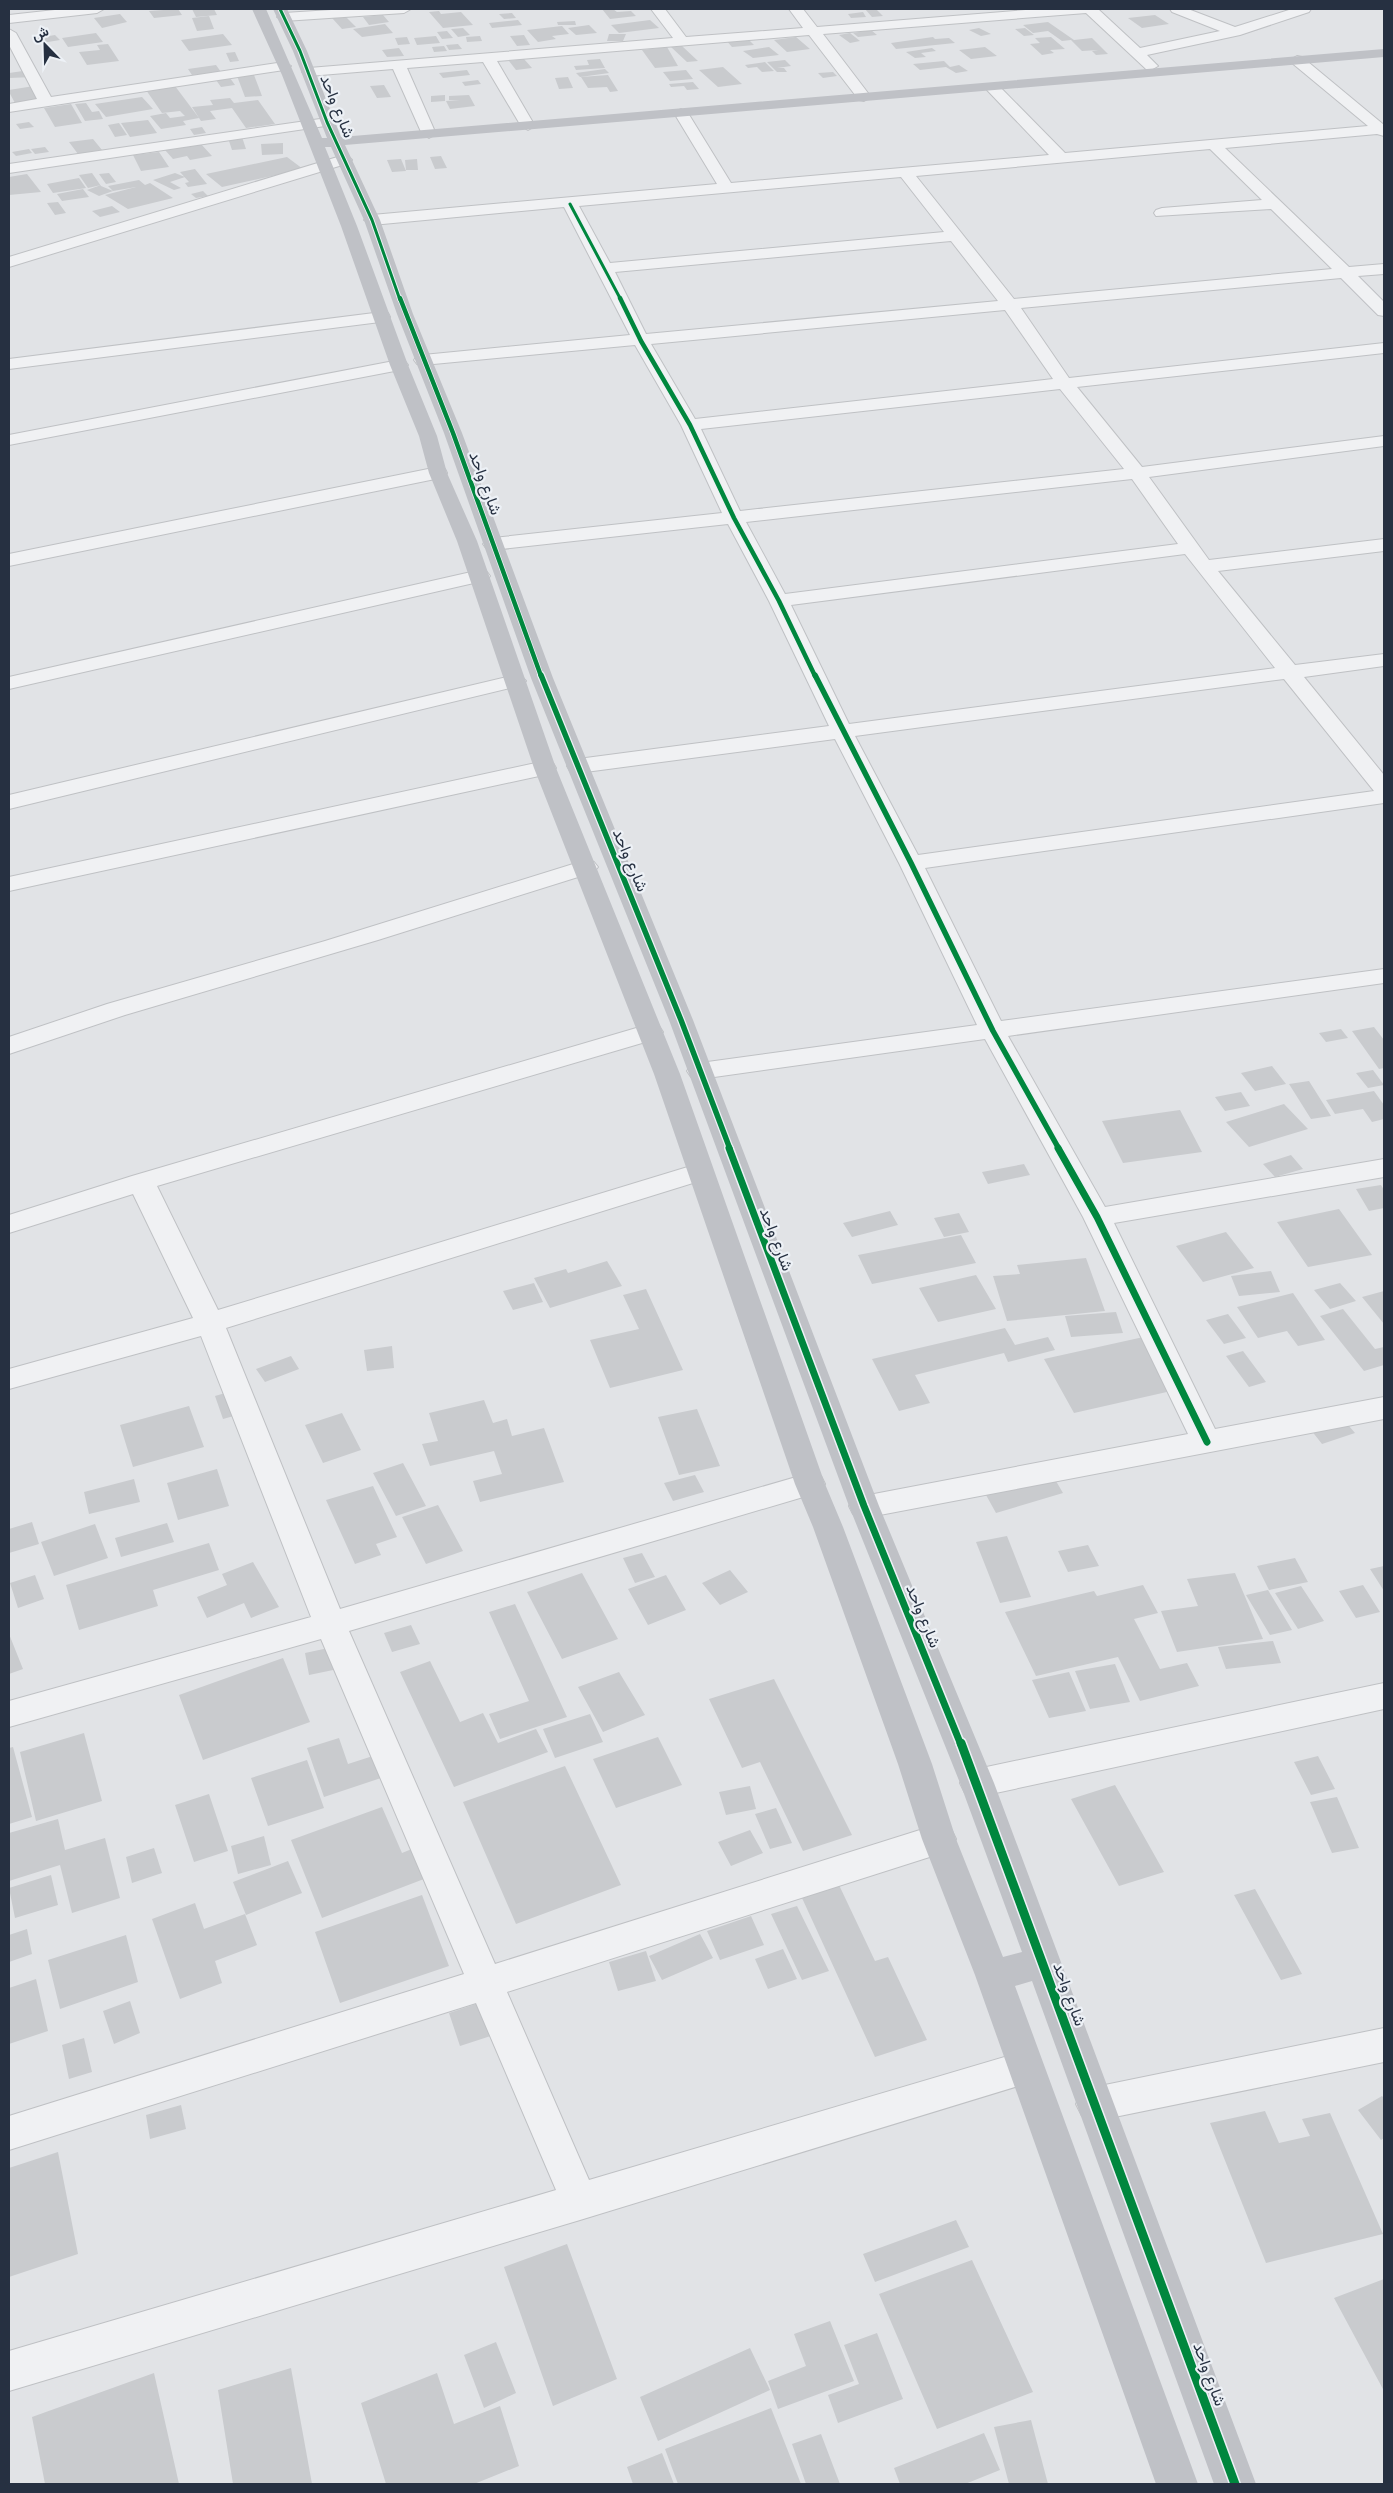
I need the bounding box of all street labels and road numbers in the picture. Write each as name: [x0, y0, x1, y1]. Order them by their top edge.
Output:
street label: شارع واحد: [314, 71, 360, 141]
street label: شارع واحد: [463, 448, 507, 518]
street label: شارع واحد: [607, 826, 653, 895]
street label: شارع واحد: [754, 1204, 798, 1274]
street label: شارع واحد: [900, 1581, 946, 1651]
street label: شارع واحد: [1047, 1959, 1091, 2029]
street label: شارع واحد: [1187, 2339, 1231, 2409]

